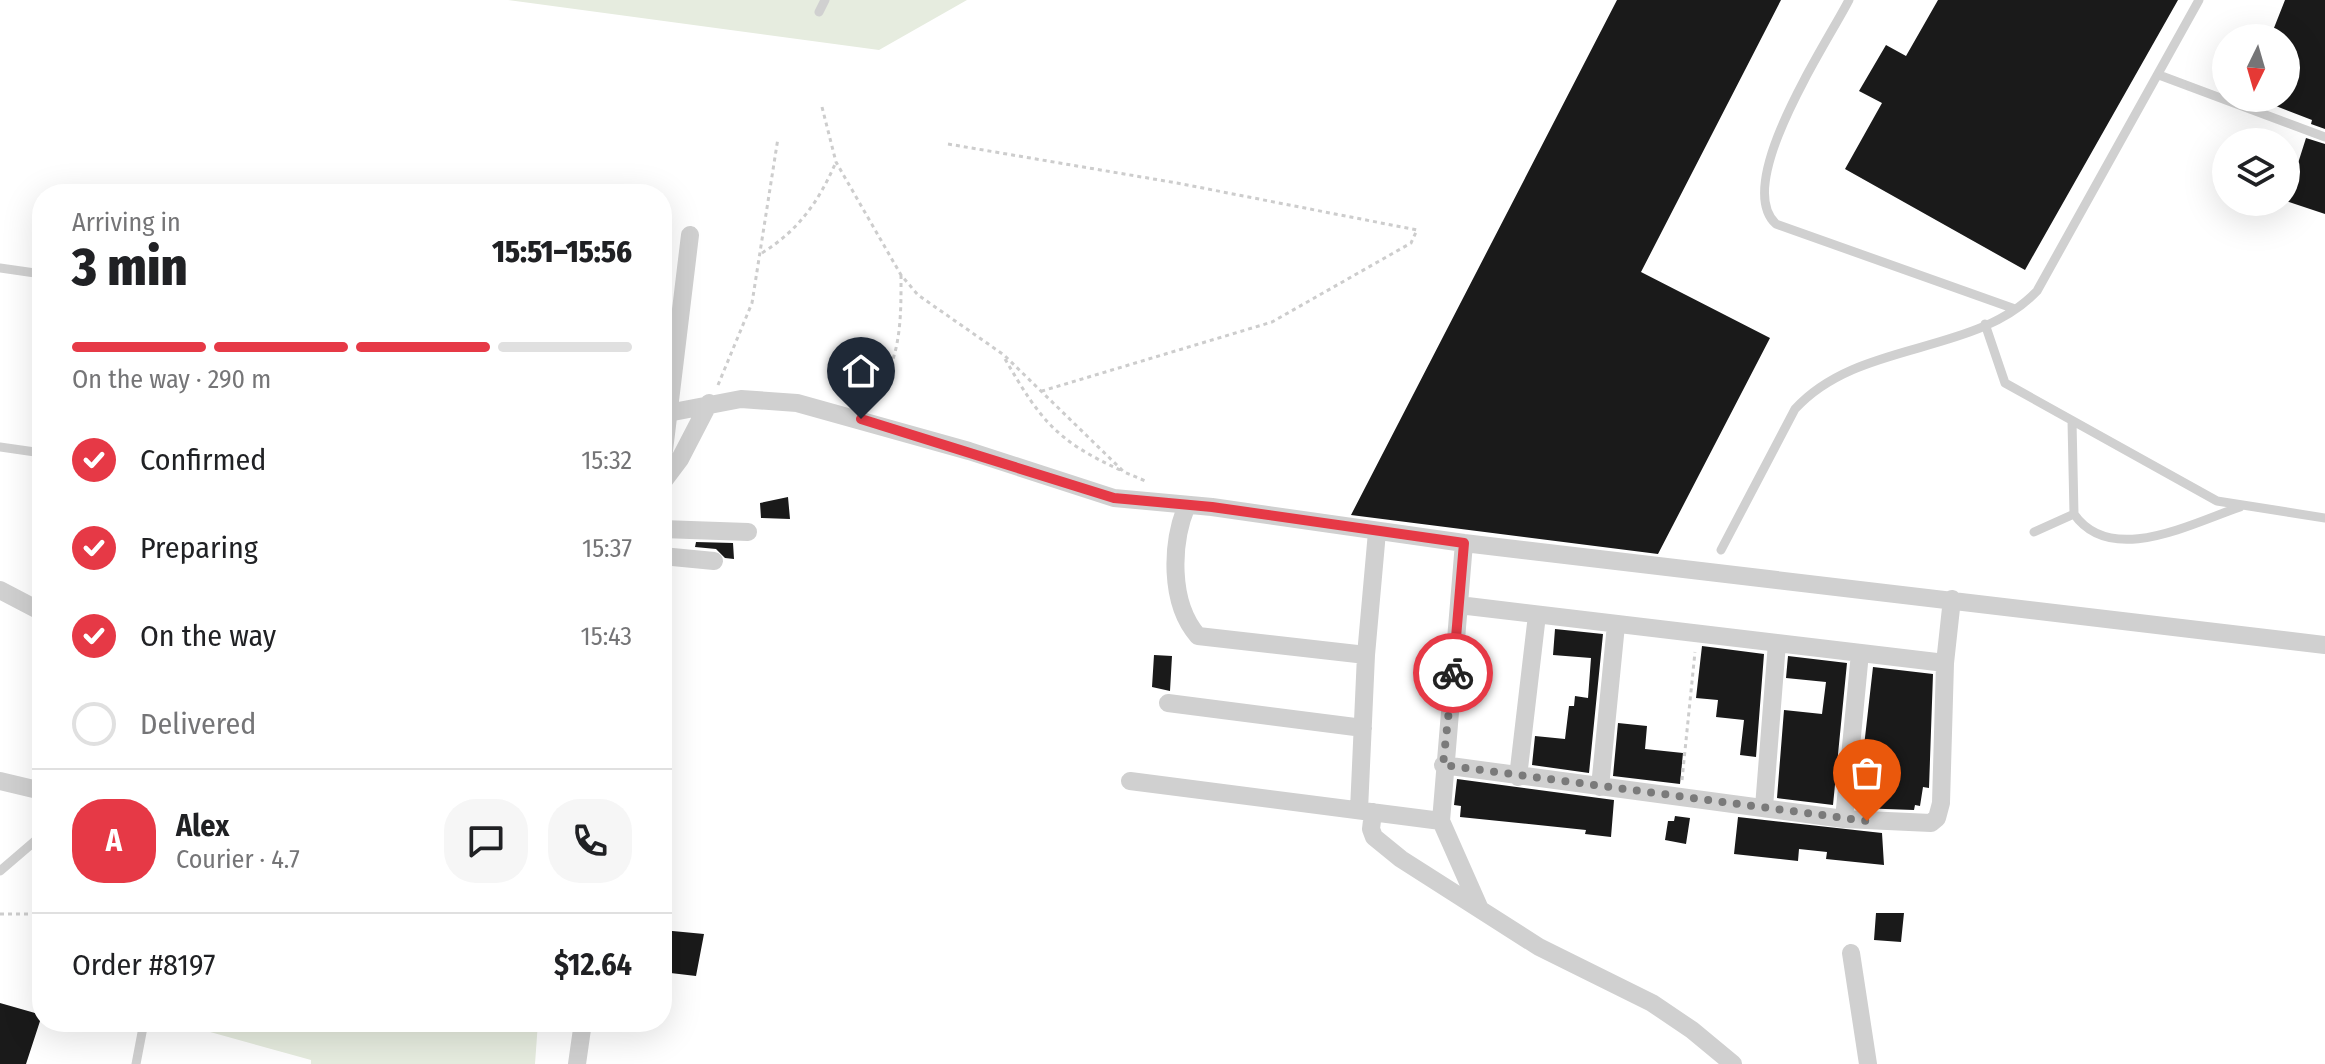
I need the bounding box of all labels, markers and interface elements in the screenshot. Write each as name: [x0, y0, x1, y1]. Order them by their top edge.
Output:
north arrow: [2212, 24, 2300, 112]
map controls: [2212, 24, 2300, 216]
button: layers: [2212, 128, 2300, 216]
text: Arriving in: [72, 207, 181, 238]
text: 15:51–15:56: [492, 234, 632, 270]
text: 3 min: [72, 236, 188, 299]
pin: [827, 337, 895, 419]
icon: home: [839, 349, 883, 393]
text: On the way · 290 m: [72, 364, 271, 395]
icon: check: [72, 438, 116, 482]
text: Confirmed: [140, 442, 266, 478]
text: 15:32: [581, 445, 632, 476]
icon: check: [72, 526, 116, 570]
text: Preparing: [140, 530, 258, 566]
text: 15:37: [582, 533, 632, 564]
icon: check: [72, 614, 116, 658]
text: On the way: [140, 618, 276, 654]
text: 15:43: [581, 621, 632, 652]
courier: [1413, 633, 1493, 713]
icon: bike: [1431, 651, 1475, 695]
text: Delivered: [140, 706, 256, 742]
pin: [1833, 739, 1901, 821]
icon: bag: [1845, 751, 1889, 795]
button: chat: [444, 799, 528, 883]
button: phone: [548, 799, 632, 883]
text: Alex: [176, 808, 229, 844]
text: A: [106, 823, 122, 859]
text: Courier · 4.7: [176, 844, 300, 875]
text: Order #8197: [72, 947, 215, 983]
text: $12.64: [554, 947, 632, 983]

